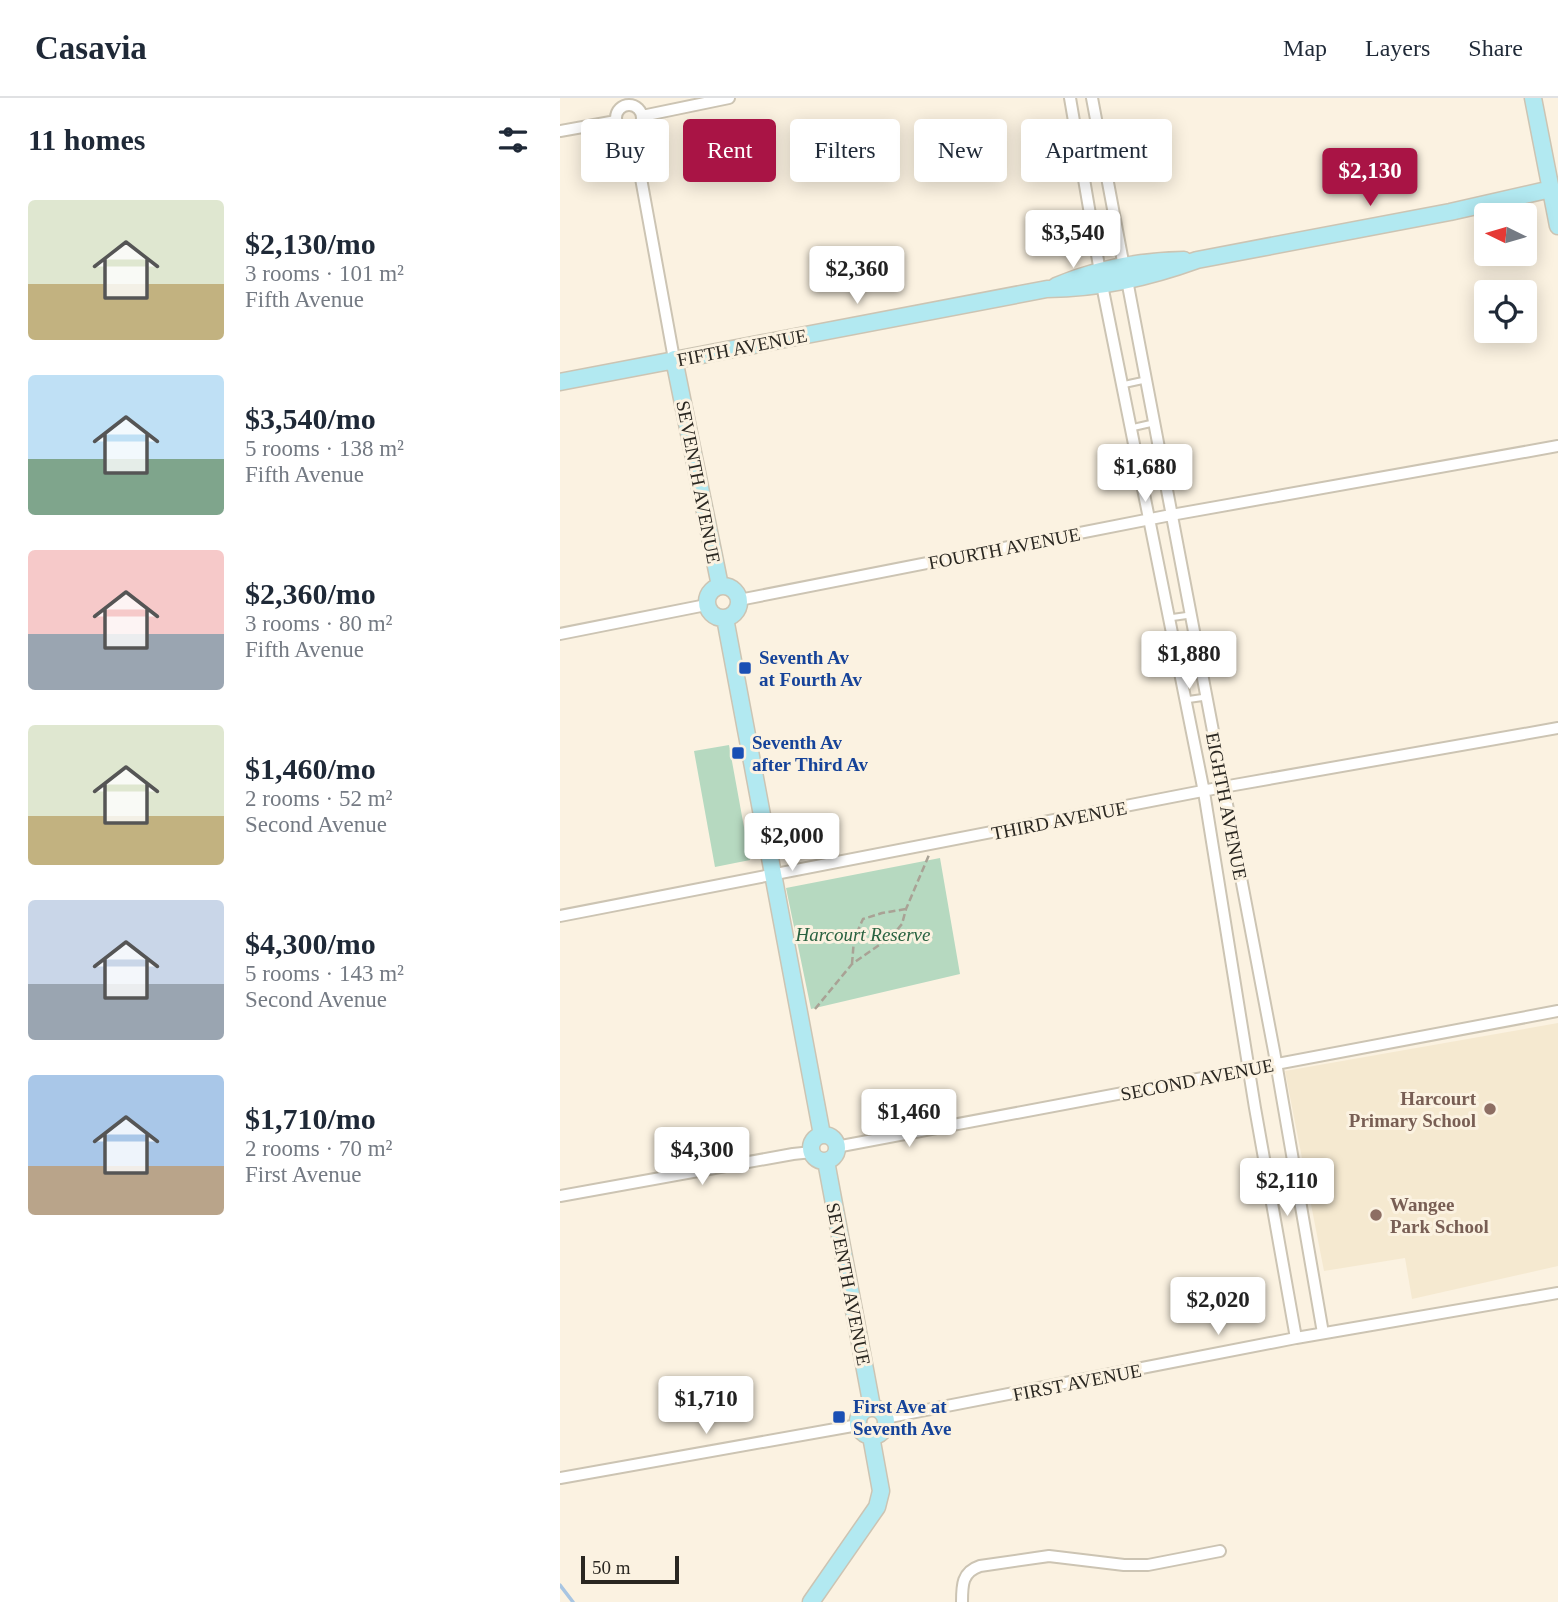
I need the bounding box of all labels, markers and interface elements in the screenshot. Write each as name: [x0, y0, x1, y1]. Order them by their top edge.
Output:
text: Casavia: [35, 30, 147, 66]
text: Map: [1283, 35, 1327, 61]
text: Layers: [1365, 35, 1430, 61]
text: Share: [1468, 35, 1523, 61]
chip: Buy: [581, 119, 669, 182]
chip: Rent: [683, 119, 776, 182]
chip: Filters: [790, 119, 900, 182]
chip: New: [914, 119, 1007, 182]
chip: Apartment: [1021, 119, 1172, 182]
icon: filters: [494, 121, 532, 159]
text: 11 homes: [28, 123, 146, 156]
pin: $2,130: [1313, 148, 1427, 208]
text: $2,130: [1338, 158, 1402, 183]
north arrow: [1474, 203, 1536, 266]
map controls: [1474, 203, 1537, 343]
pin: $3,540: [1016, 211, 1130, 270]
text: $3,540: [1041, 220, 1105, 245]
text: $2,130/mo: [245, 227, 376, 260]
icon: home: [84, 228, 168, 312]
pin: $2,360: [800, 246, 914, 306]
text: $2,360: [825, 256, 889, 281]
text: 3 rooms · 101 m²: [245, 261, 404, 286]
button: locate: [1474, 280, 1537, 343]
text: Fifth Avenue: [245, 287, 364, 312]
street label: FIFTH AVENUE: [675, 325, 809, 370]
street label: SEVENTH AVENUE: [672, 399, 725, 566]
text: $3,540/mo: [245, 402, 376, 435]
icon: home: [84, 403, 168, 487]
text: 5 rooms · 138 m²: [245, 436, 404, 461]
pin: $1,680: [1088, 444, 1202, 504]
text: $1,680: [1113, 454, 1177, 479]
text: Fifth Avenue: [245, 462, 364, 487]
street label: FOURTH AVENUE: [926, 523, 1082, 574]
text: $2,360/mo: [245, 577, 376, 610]
icon: home: [84, 578, 168, 662]
text: 3 rooms · 80 m²: [245, 611, 392, 636]
pin: $1,880: [1132, 632, 1246, 691]
text: Fifth Avenue: [245, 637, 364, 662]
text: $1,880: [1157, 641, 1221, 666]
place label: Seventh Av at Fourth Av: [759, 647, 863, 690]
marker: Seventh Av at Fourth Av: [737, 660, 753, 676]
street label: EIGHTH AVENUE: [1202, 730, 1251, 882]
place label: Seventh Av after Third Av: [752, 732, 869, 775]
marker: Seventh Av after Third Av: [730, 745, 746, 761]
text: $1,460/mo: [245, 752, 376, 785]
icon: home: [84, 753, 168, 837]
text: 2 rooms · 52 m²: [245, 786, 392, 811]
street label: THIRD AVENUE: [990, 797, 1129, 844]
text: Second Avenue: [245, 812, 387, 837]
pin: $2,000: [735, 814, 849, 873]
text: $2,000: [760, 823, 824, 848]
park label: Harcourt Reserve: [795, 924, 930, 945]
text: $4,300/mo: [245, 927, 376, 960]
icon: home: [84, 928, 168, 1012]
text: 5 rooms · 143 m²: [245, 961, 404, 986]
text: Second Avenue: [245, 987, 387, 1012]
street label: SECOND AVENUE: [1119, 1054, 1275, 1105]
place label: Harcourt Primary School: [1349, 1088, 1477, 1131]
pin: $1,460: [852, 1090, 966, 1149]
text: $1,460: [877, 1099, 941, 1124]
marker: Harcourt Primary School: [1482, 1101, 1498, 1117]
text: $1,710/mo: [245, 1102, 376, 1135]
icon: home: [84, 1103, 168, 1187]
pin: $4,300: [645, 1128, 759, 1187]
text: 2 rooms · 70 m²: [245, 1136, 392, 1161]
text: $4,300: [670, 1137, 734, 1162]
pin: $2,110: [1230, 1158, 1344, 1218]
text: First Avenue: [245, 1162, 361, 1187]
text: $2,110: [1256, 1168, 1318, 1193]
place label: Wangee Park School: [1390, 1194, 1489, 1237]
street label: SEVENTH AVENUE: [822, 1201, 875, 1368]
marker: Wangee Park School: [1368, 1207, 1384, 1223]
pin: $2,020: [1161, 1278, 1275, 1337]
text: $2,020: [1186, 1287, 1250, 1312]
street label: FIRST AVENUE: [1011, 1360, 1143, 1405]
pin: $1,710: [649, 1376, 763, 1436]
text: $1,710: [674, 1386, 738, 1411]
place label: First Ave at Seventh Ave: [853, 1396, 951, 1439]
marker: First Ave at Seventh Ave: [831, 1409, 847, 1425]
scale bar: [581, 1553, 679, 1585]
text: 50 m: [592, 1557, 631, 1578]

